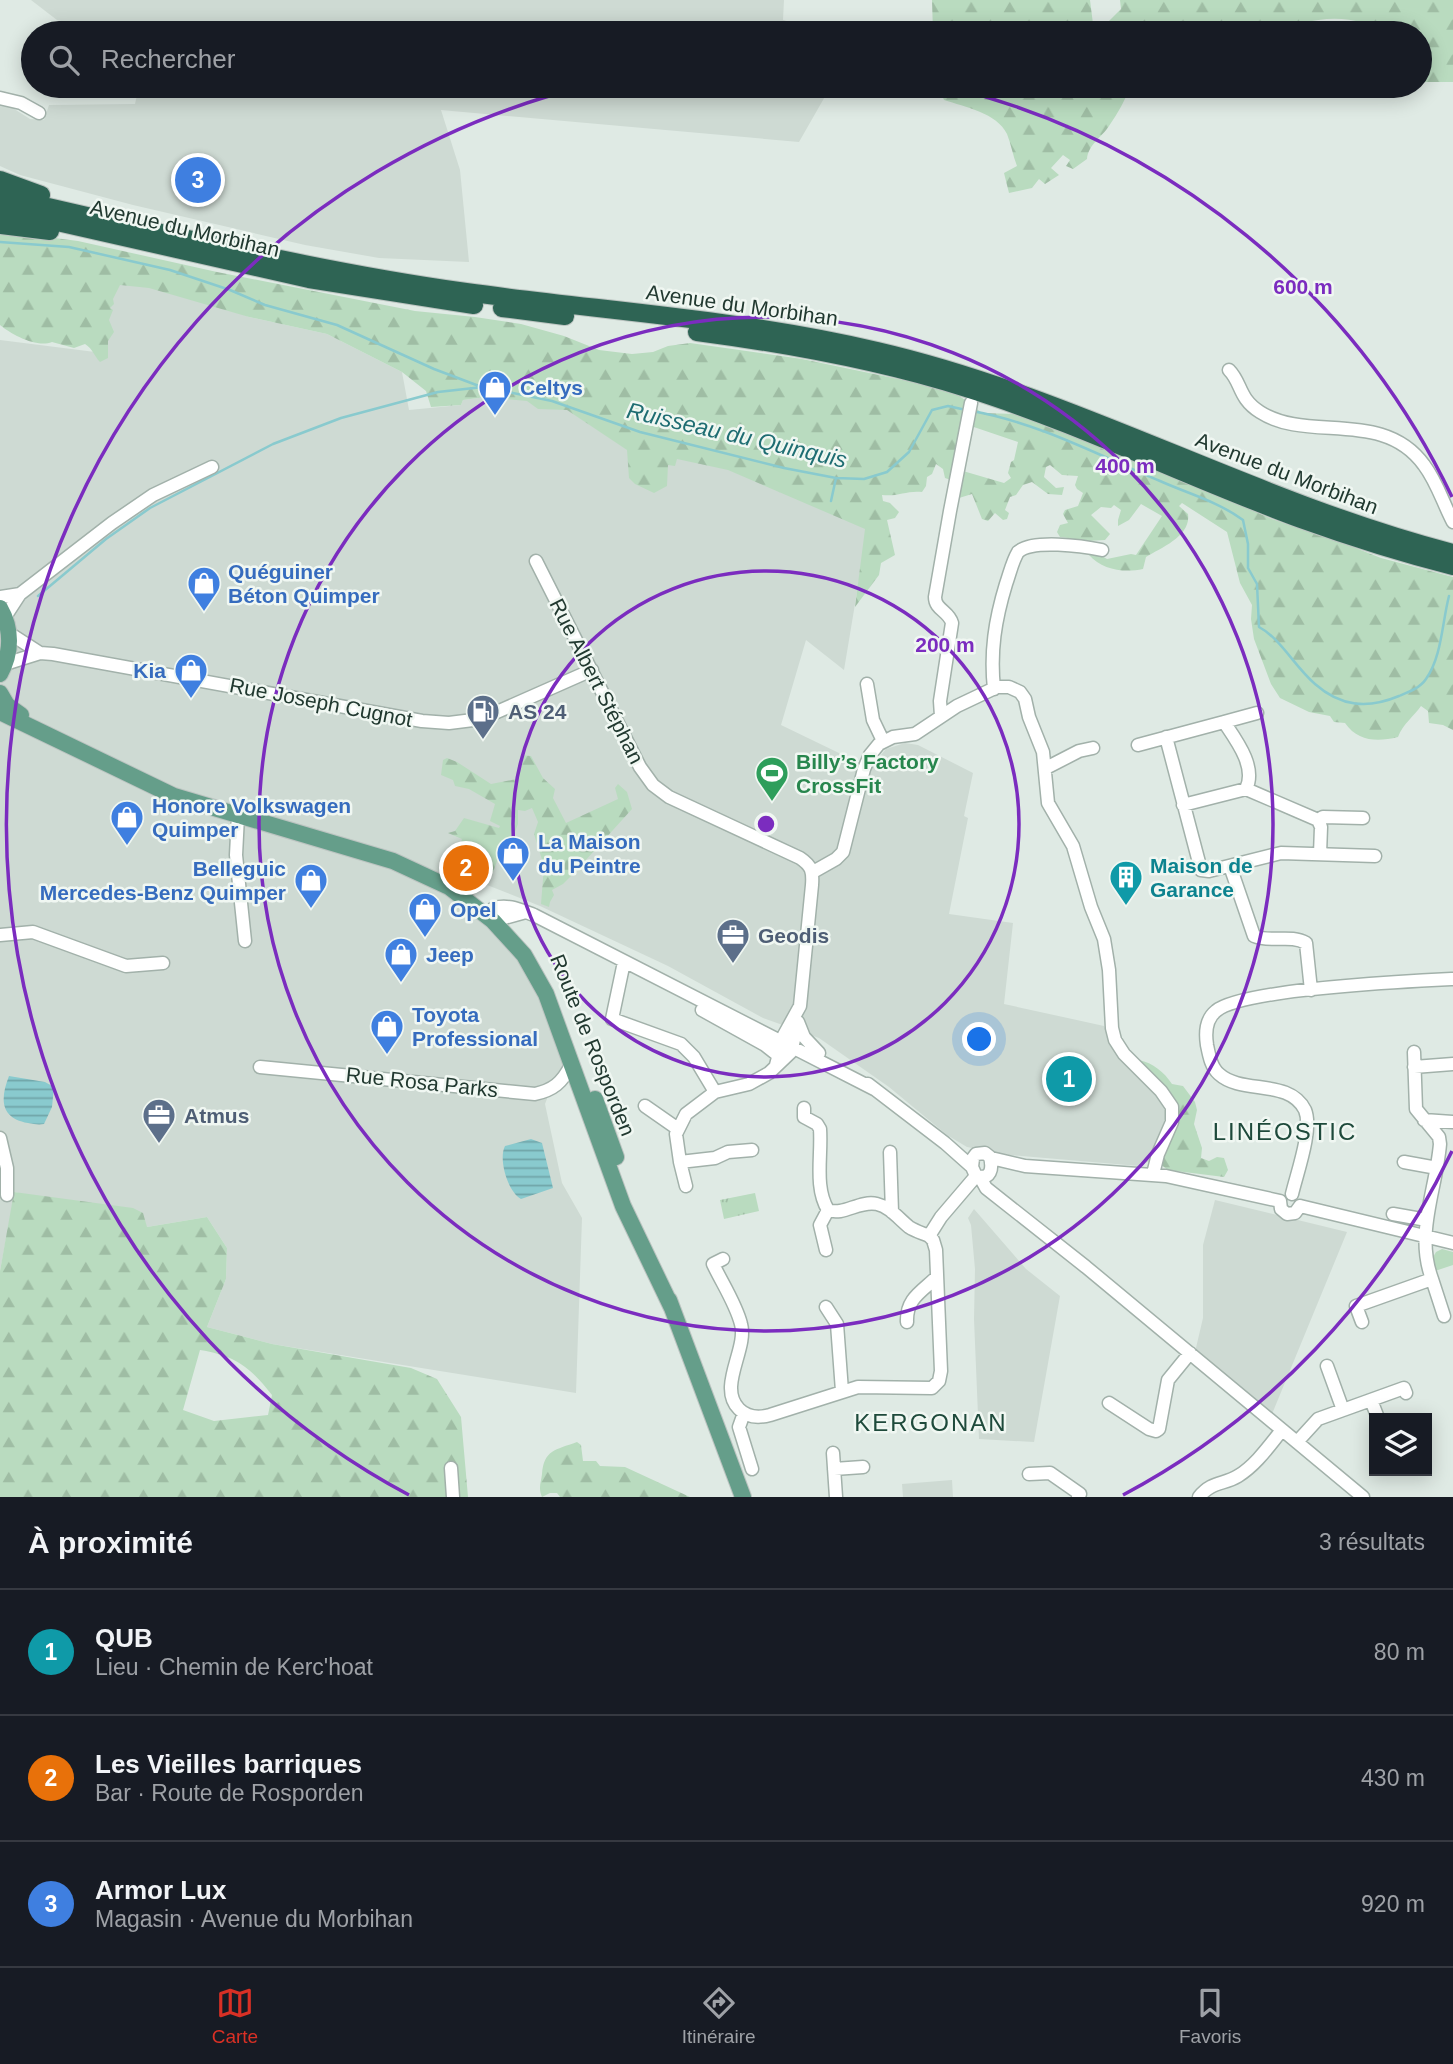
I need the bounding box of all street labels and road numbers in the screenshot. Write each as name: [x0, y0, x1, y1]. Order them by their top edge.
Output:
street label: Avenue du Morbihan: [88, 195, 282, 261]
street label: Avenue du Morbihan: [645, 280, 839, 330]
street label: Avenue du Morbihan: [1193, 428, 1381, 518]
street label: Rue Albert Stéphan: [545, 595, 649, 767]
street label: Rue Joseph Cugnot: [228, 673, 414, 731]
street label: Route de Rosporden: [546, 951, 640, 1139]
street label: Rue Rosa Parks: [345, 1063, 499, 1101]

